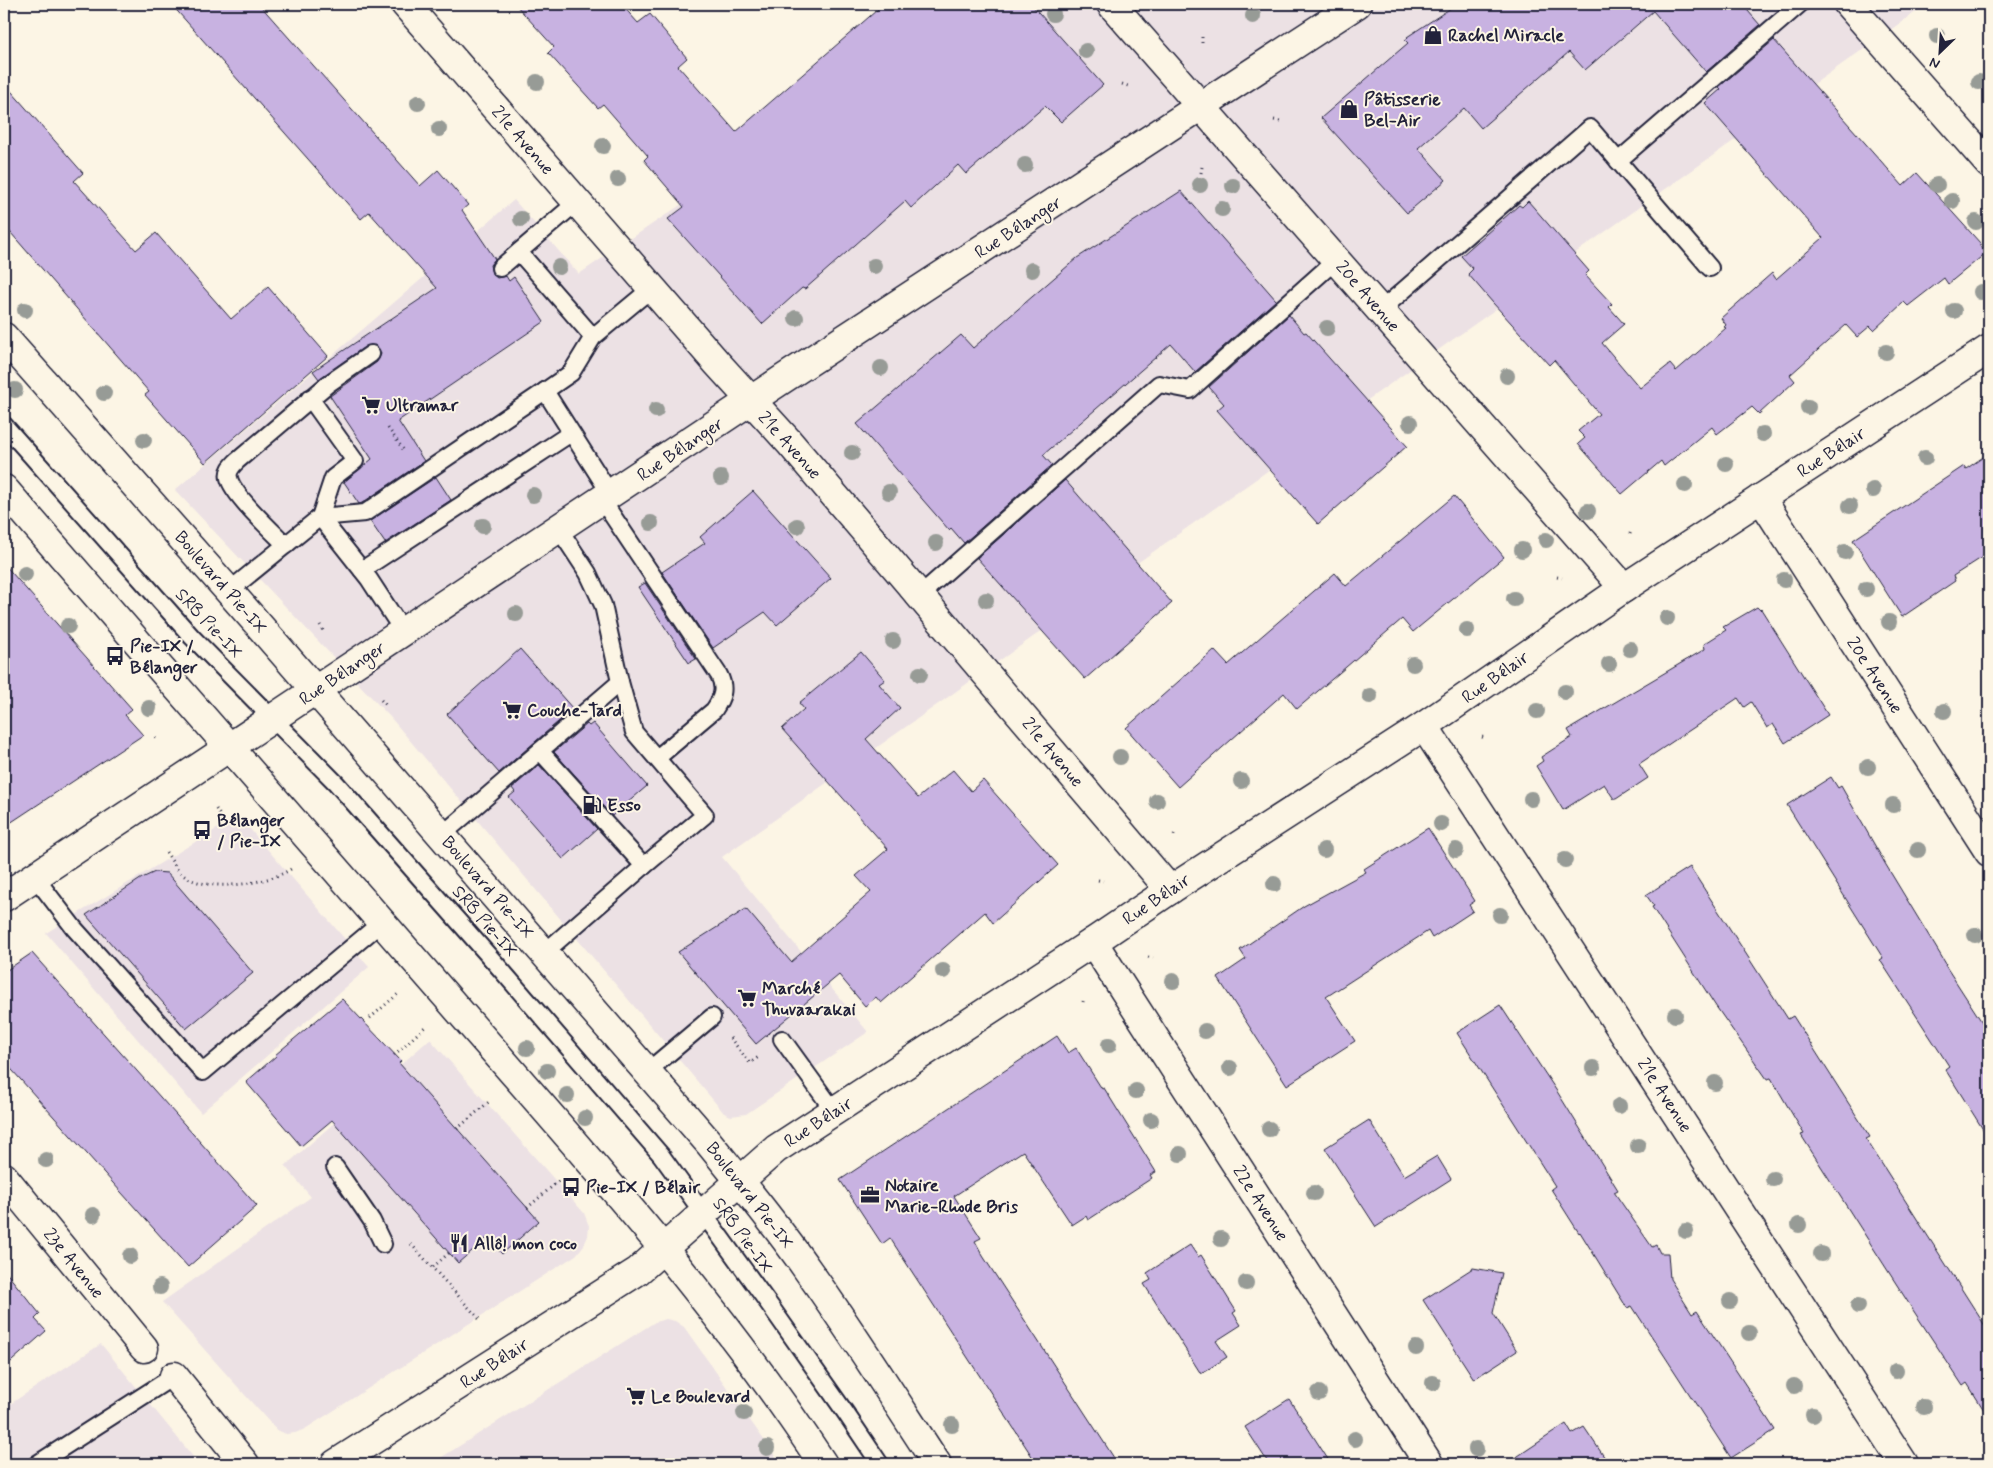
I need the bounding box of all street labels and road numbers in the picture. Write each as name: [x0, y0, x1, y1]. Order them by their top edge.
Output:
street label: 21e Avenue: [485, 101, 559, 180]
street label: Rue Bélanger: [970, 191, 1068, 266]
street label: 20e Avenue: [1330, 256, 1405, 337]
street label: 21e Avenue: [752, 406, 826, 485]
street label: Rue Bélanger: [633, 412, 729, 488]
street label: Rue Bélair: [1793, 422, 1871, 484]
street label: Boulevard Pie-IX: [169, 526, 272, 639]
street label: SRB Pie-IX: [169, 583, 247, 664]
street label: 20e Avenue: [1840, 633, 1908, 719]
street label: Rue Bélanger: [295, 636, 391, 712]
street label: Rue Bélair: [1457, 646, 1534, 710]
street label: 21e Avenue: [1016, 713, 1089, 793]
street label: Boulevard Pie-IX: [436, 831, 539, 944]
street label: Rue Bélair: [1118, 868, 1196, 931]
street label: SRB Pie-IX: [446, 881, 522, 963]
street label: 21e Avenue: [1631, 1054, 1697, 1138]
street label: Rue Bélair: [780, 1092, 858, 1154]
street label: Boulevard Pie-IX: [700, 1137, 798, 1254]
street label: 22e Avenue: [1227, 1161, 1294, 1246]
street label: SRB Pie-IX: [707, 1193, 778, 1278]
street label: 23e Avenue: [37, 1223, 109, 1304]
street label: Rue Bélair: [456, 1333, 534, 1395]

